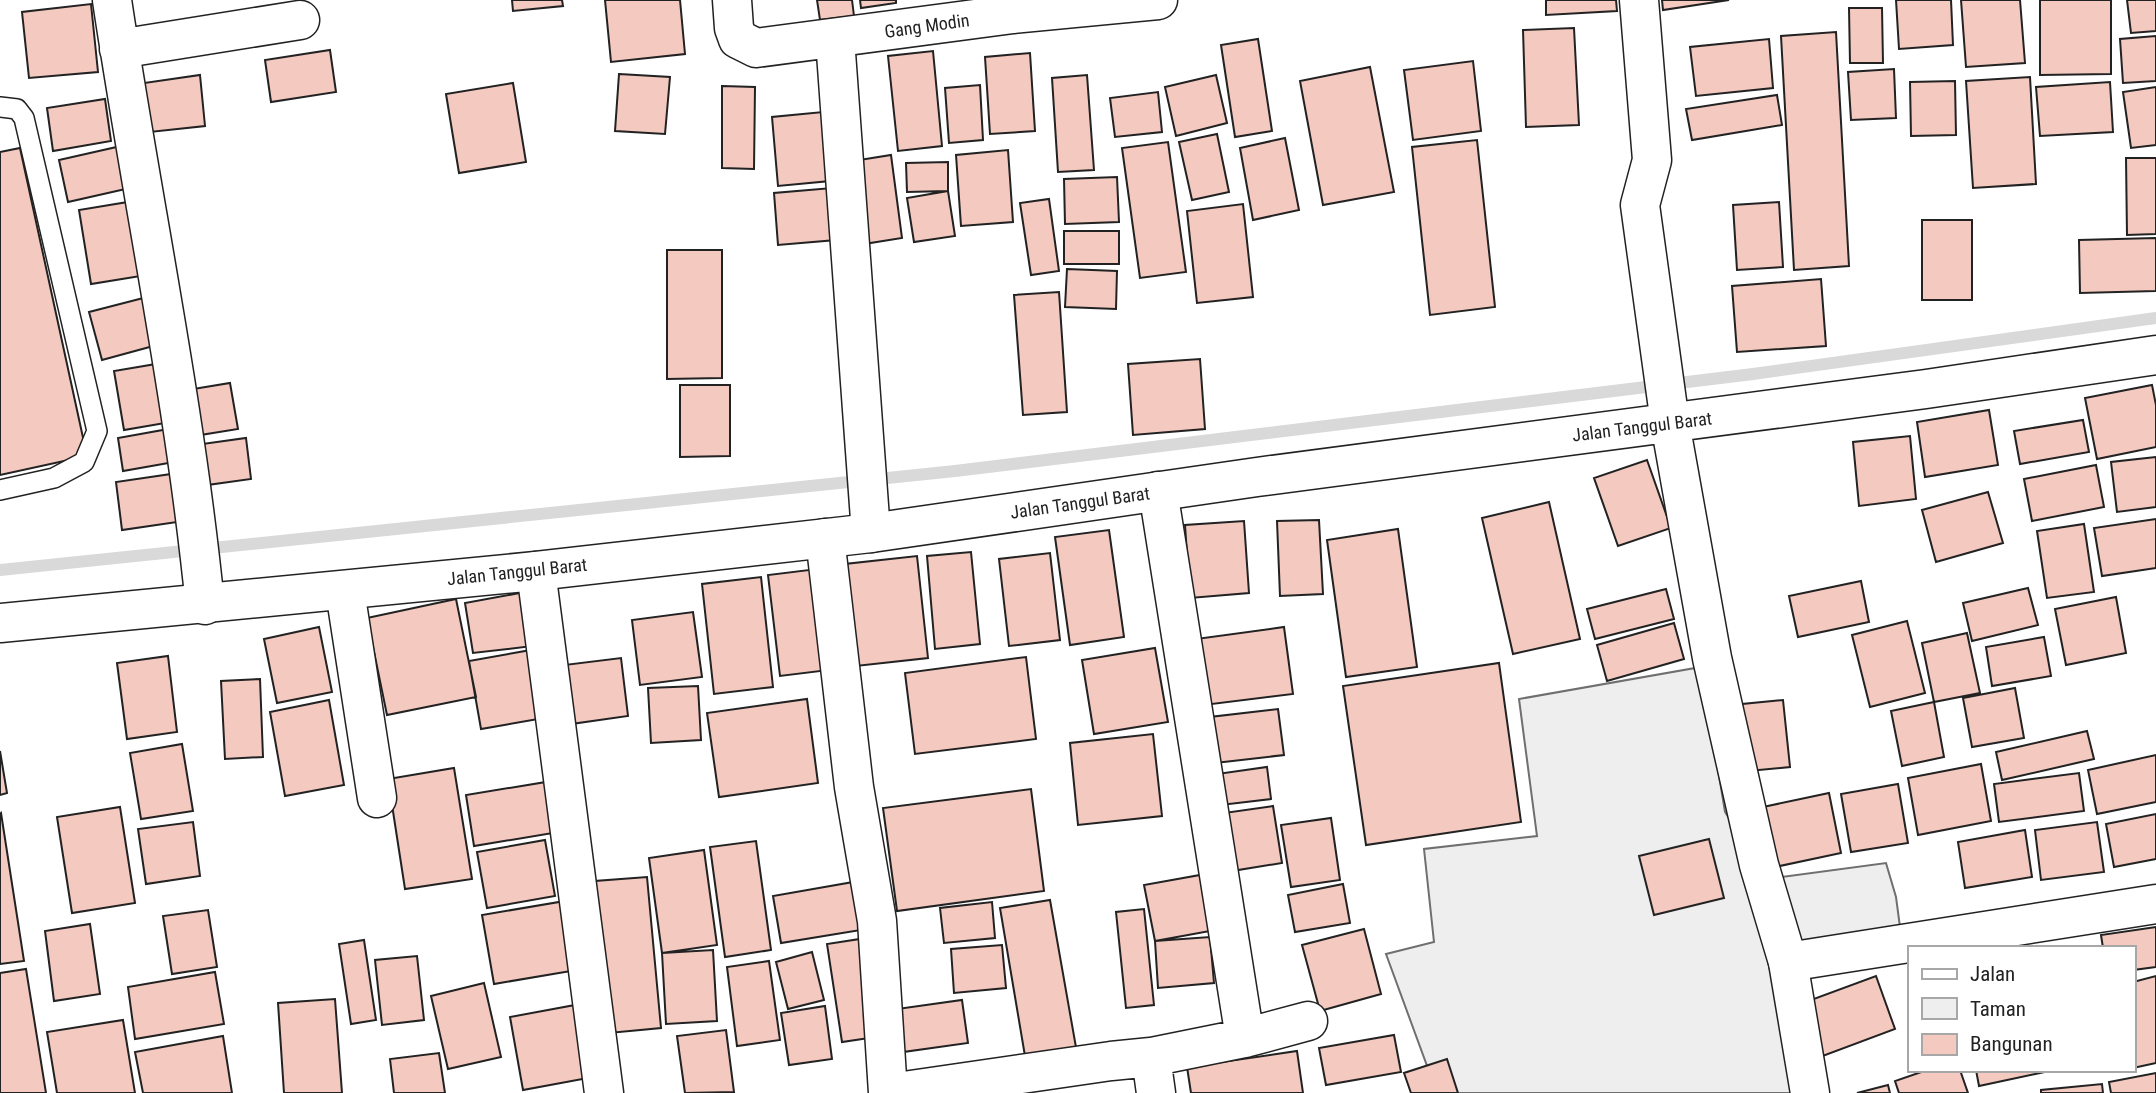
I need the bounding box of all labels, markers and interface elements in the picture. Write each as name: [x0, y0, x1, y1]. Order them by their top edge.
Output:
street label: Gang Modin: [883, 9, 971, 42]
street label: Jalan Tanggul Barat: [1571, 408, 1713, 445]
street label: Jalan Tanggul Barat: [1009, 482, 1151, 523]
street label: Jalan Tanggul Barat: [446, 554, 588, 589]
legend: [1908, 946, 2135, 1072]
text: Jalan: [1970, 962, 2015, 986]
text: Taman: [1970, 997, 2026, 1021]
text: Bangunan: [1970, 1032, 2053, 1056]

